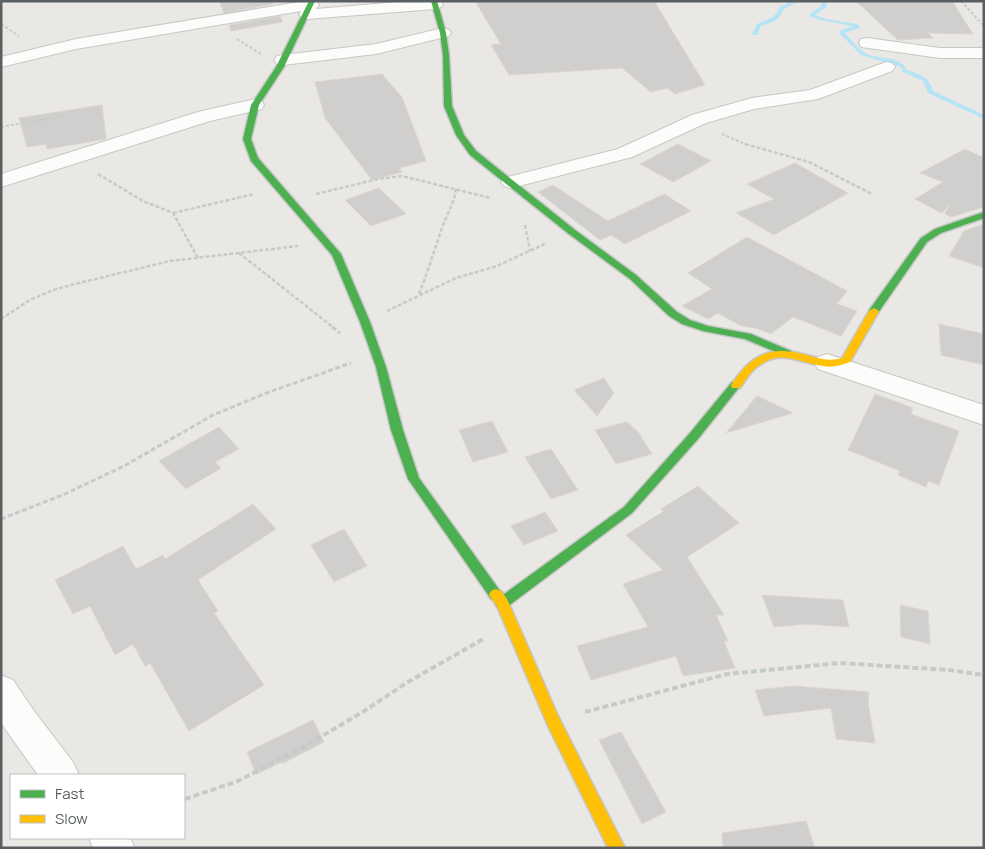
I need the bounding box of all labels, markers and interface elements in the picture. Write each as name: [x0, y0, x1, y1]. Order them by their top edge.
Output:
legend: [10, 774, 185, 839]
text: Fast: [55, 783, 84, 804]
text: Slow: [55, 808, 88, 829]

